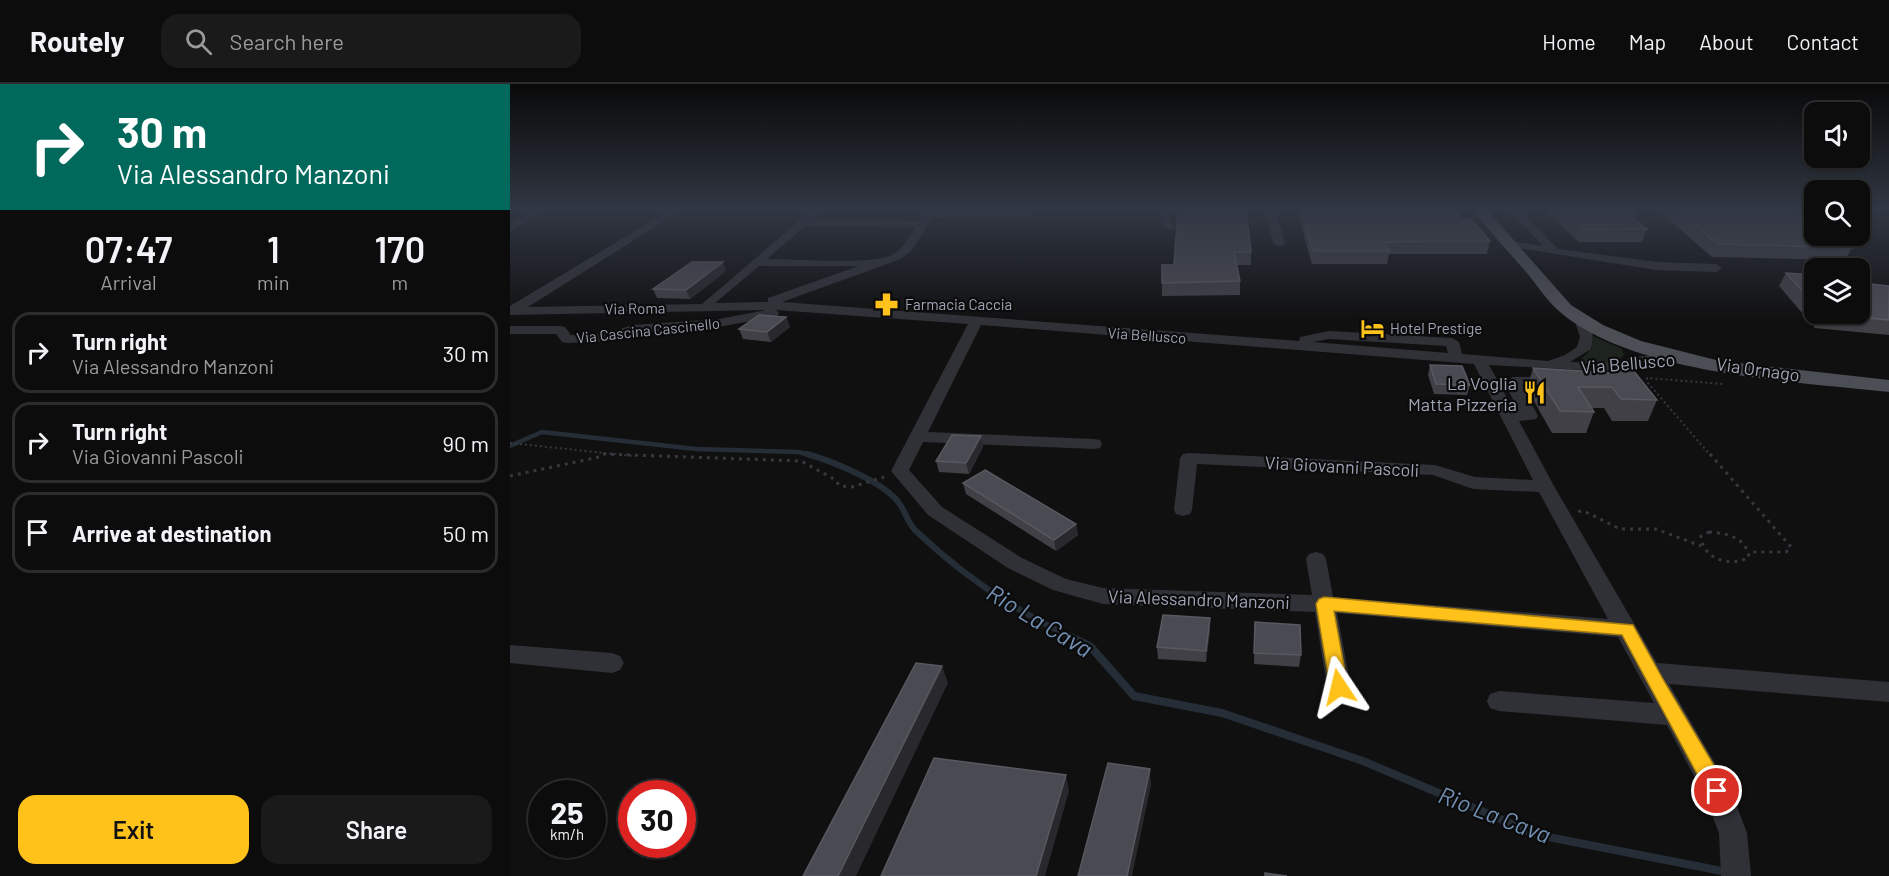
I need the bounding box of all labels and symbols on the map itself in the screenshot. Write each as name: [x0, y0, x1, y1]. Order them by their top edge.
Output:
pharmacy icon: Farmacia Caccia: [874, 291, 900, 317]
place label: Farmacia Caccia: [905, 295, 1012, 313]
street label: Via Roma: [604, 298, 666, 318]
street label: Via Cascina Cascinello: [575, 314, 721, 346]
hotel icon: Hotel Prestige: [1359, 315, 1385, 341]
place label: Hotel Prestige: [1390, 319, 1482, 337]
street label: Via Bellusco: [1107, 323, 1187, 347]
street label: Via Bellusco: [1580, 348, 1676, 378]
street label: Via Ornago: [1715, 352, 1801, 386]
place label: La Voglia Matta Pizzeria: [1408, 372, 1517, 415]
restaurant icon: La Voglia Matta Pizzeria: [1522, 380, 1548, 406]
street label: Via Giovanni Pascoli: [1264, 451, 1420, 481]
water label: Rio La Cava: [982, 577, 1098, 663]
street label: Via Alessandro Manzoni: [1108, 585, 1290, 613]
position arrow: [1307, 655, 1371, 719]
pin: [1691, 765, 1742, 816]
water label: Rio La Cava: [1435, 779, 1555, 849]
speed limit sign: 30: [618, 780, 696, 858]

